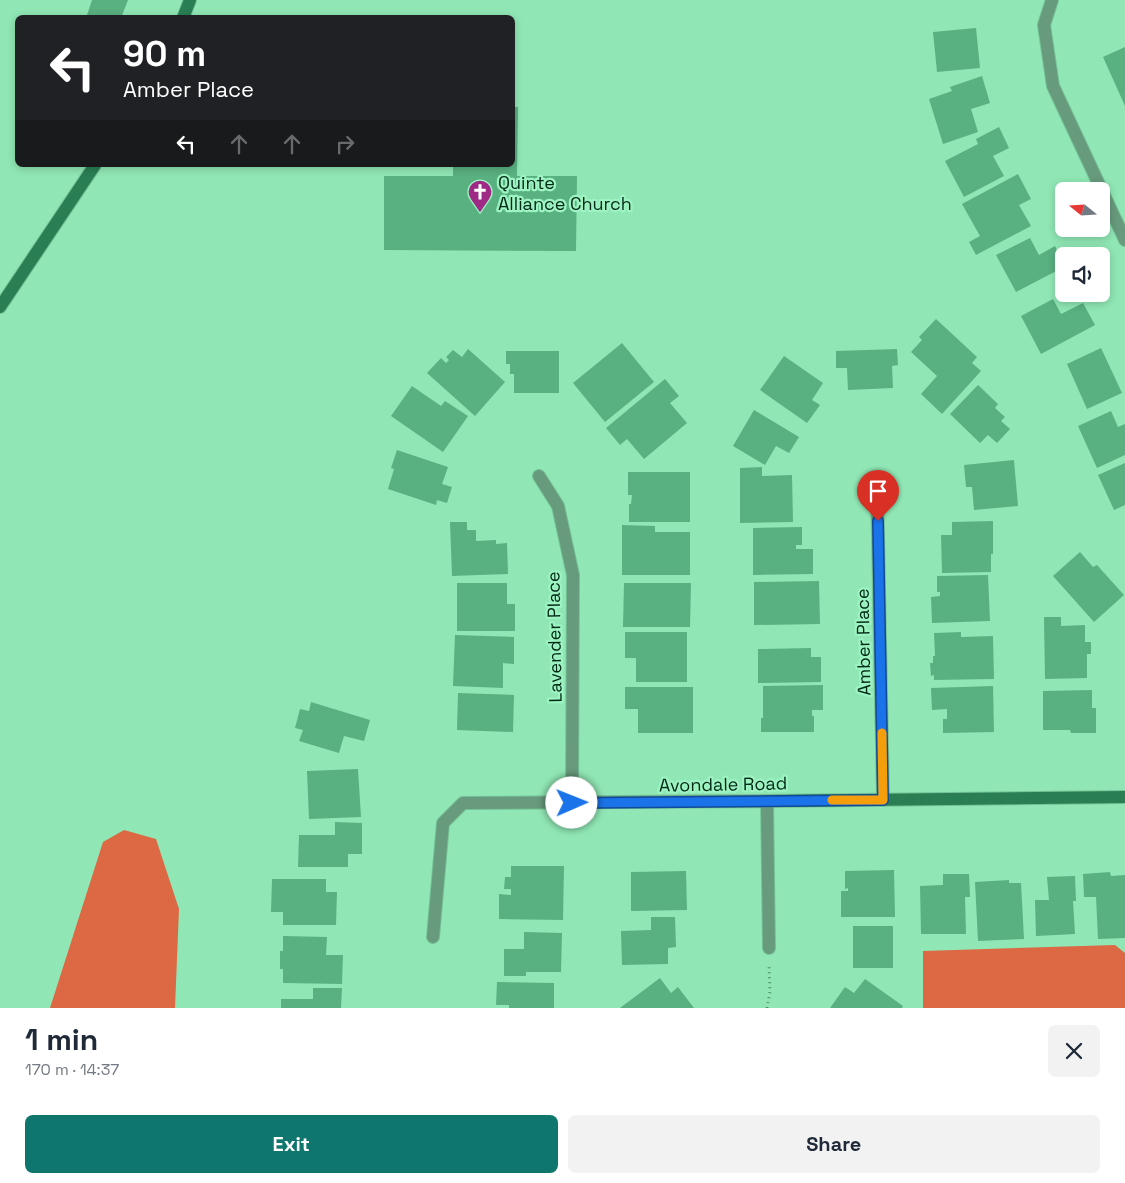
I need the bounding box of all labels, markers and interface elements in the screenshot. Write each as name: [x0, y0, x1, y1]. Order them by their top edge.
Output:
text: 90 m: [123, 32, 206, 76]
icon: left: [40, 35, 105, 100]
text: Amber Place: [123, 75, 254, 103]
icon: left: [172, 130, 200, 158]
icon: ahead: [225, 130, 253, 158]
icon: ahead: [278, 130, 306, 158]
icon: right: [331, 130, 359, 158]
place label: Quinte Alliance Church: [498, 171, 632, 215]
church icon: Quinte Alliance Church: [467, 179, 493, 213]
north arrow: [1055, 182, 1110, 238]
map controls: [1055, 182, 1110, 302]
button: sound: [1055, 247, 1110, 302]
pin: [857, 470, 899, 521]
icon: arrive: [864, 477, 892, 505]
street label: Lavender Place: [541, 571, 567, 703]
street label: Amber Place: [851, 588, 875, 696]
street label: Avondale Road: [659, 771, 787, 797]
position arrow: [545, 776, 597, 828]
text: 1 min: [25, 1020, 98, 1059]
button: close: [1048, 1025, 1100, 1077]
text: 170 m · 14:37: [25, 1059, 119, 1080]
button: Exit: [25, 1115, 558, 1173]
button: Share: [568, 1115, 1100, 1173]

